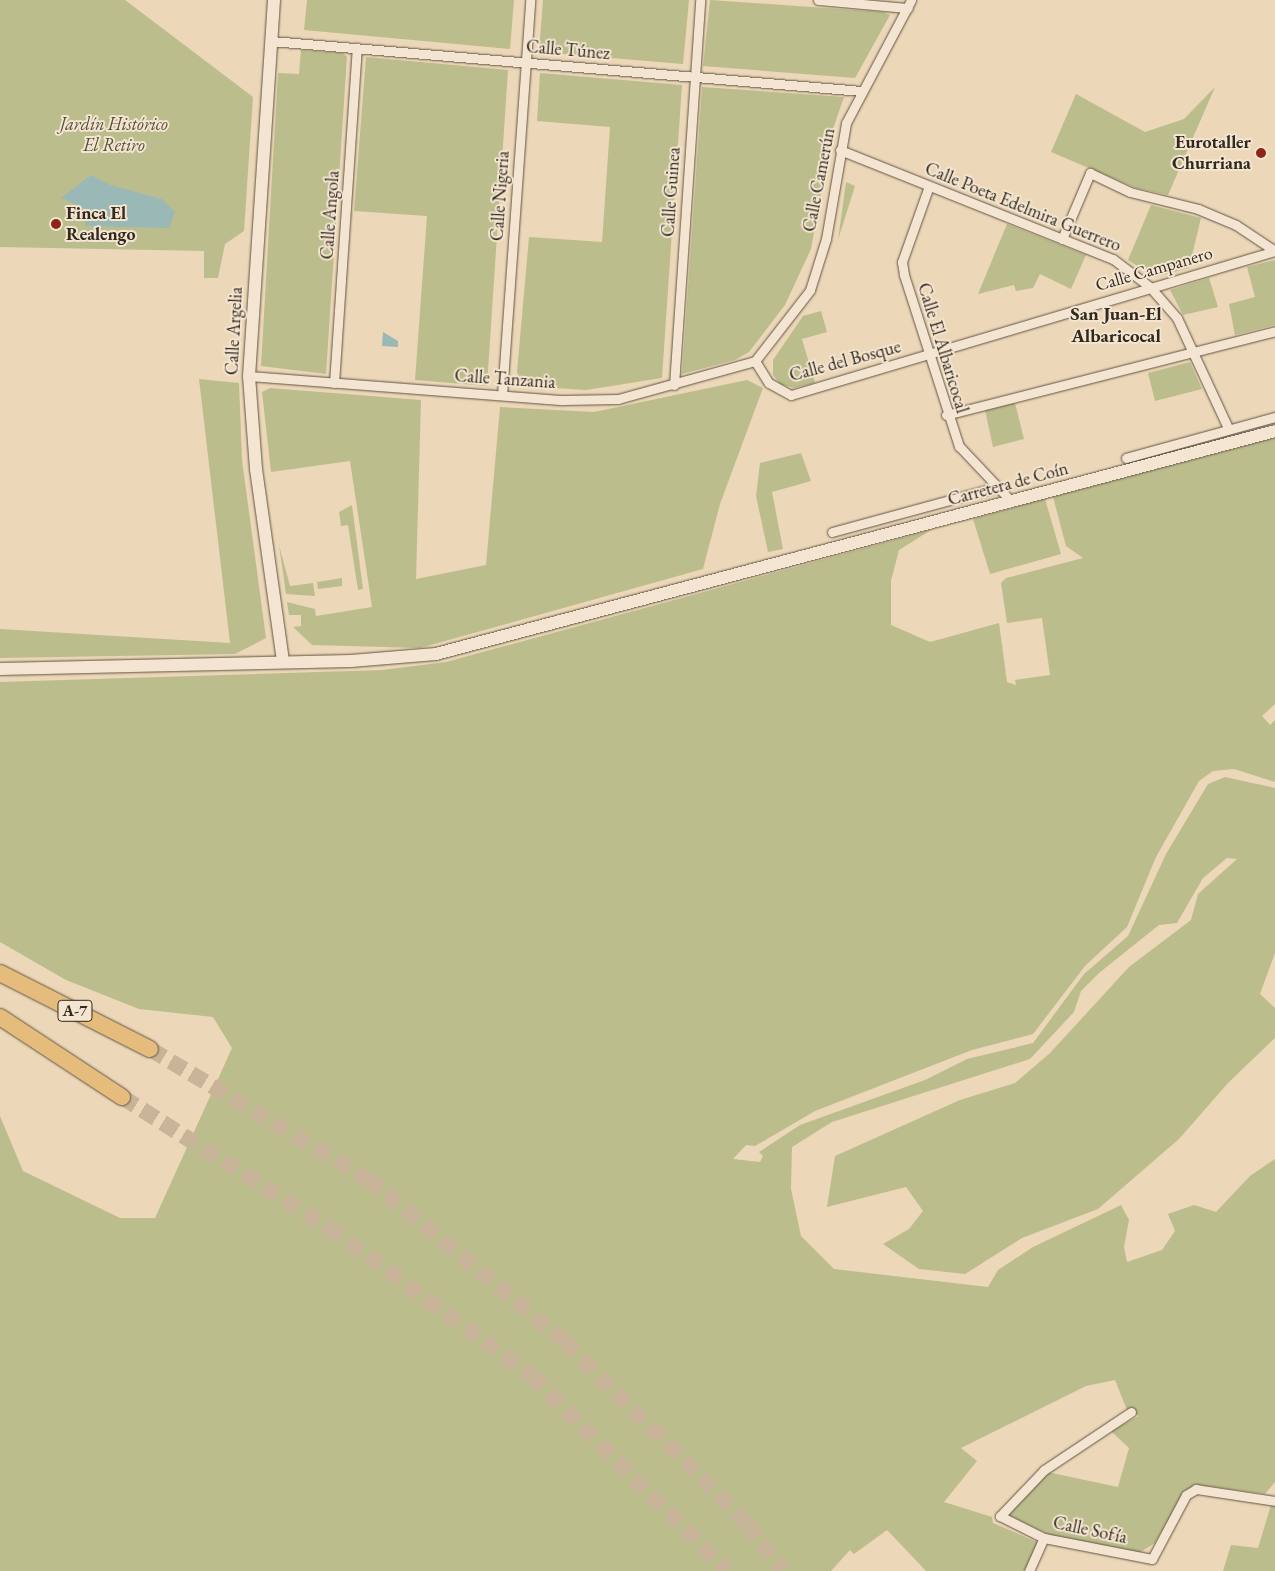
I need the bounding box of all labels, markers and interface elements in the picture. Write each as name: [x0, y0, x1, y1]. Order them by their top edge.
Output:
street label: Calle Túnez: [525, 36, 611, 64]
park label: Jardín Histórico El Retiro: [60, 114, 168, 156]
street label: Calle Camerún: [798, 126, 840, 234]
place label: Eurotaller Churriana: [1172, 132, 1251, 174]
street label: Calle Guinea: [657, 146, 685, 238]
marker: Eurotaller Churriana: [1255, 147, 1267, 159]
street label: Calle Nigeria: [486, 150, 514, 242]
street label: Calle Poeta Edelmira Guerrero: [922, 158, 1124, 256]
street label: Calle Angola: [316, 170, 344, 260]
place label: Finca El Realengo: [66, 203, 136, 245]
marker: Finca El Realengo: [50, 218, 62, 230]
street label: Calle Campanero: [1093, 242, 1215, 296]
street label: Calle El Albaricocal: [913, 280, 973, 416]
street label: Calle Argelia: [221, 286, 247, 376]
district label: San Juan-El Albaricocal: [1070, 303, 1162, 347]
street label: Calle del Bosque: [787, 336, 903, 386]
street label: Calle Tanzania: [454, 365, 556, 393]
street label: Carretera de Coín: [945, 458, 1071, 510]
road number: A-7: [56, 998, 94, 1024]
street label: Calle Sofía: [1051, 1512, 1129, 1548]

